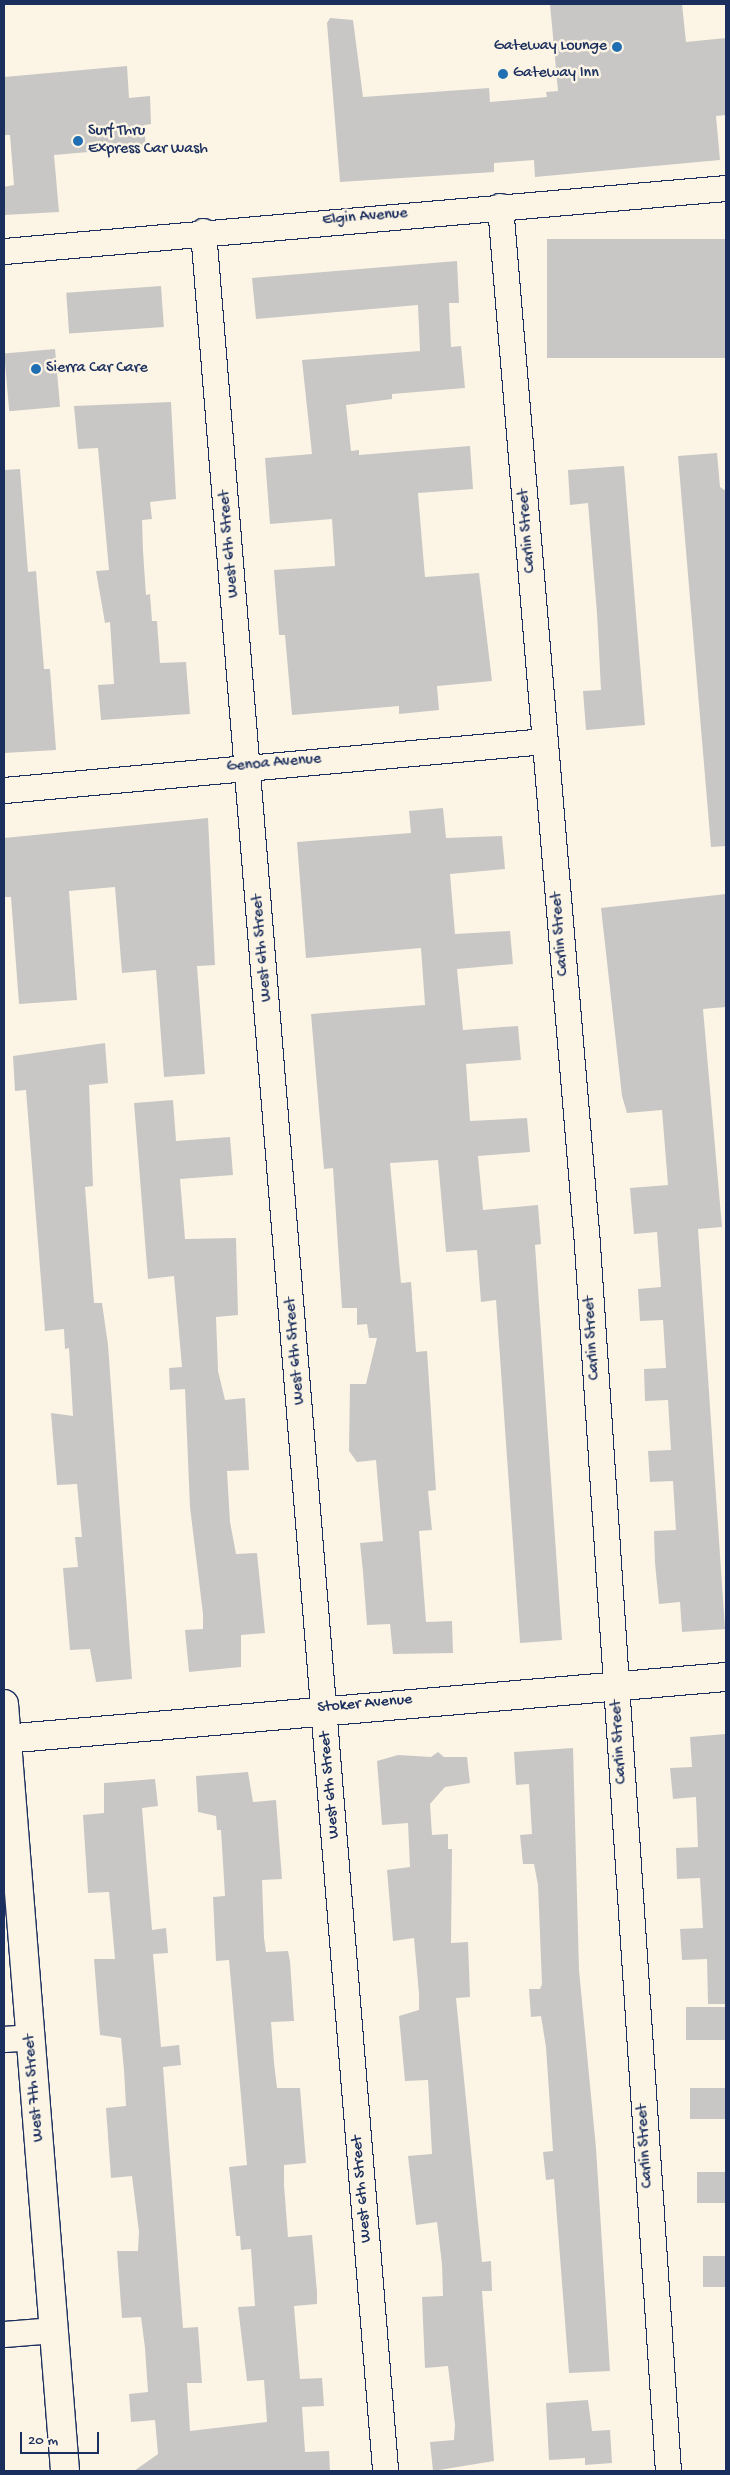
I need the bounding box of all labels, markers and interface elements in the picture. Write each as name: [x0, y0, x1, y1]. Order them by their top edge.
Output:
place label: Gateway Lounge: [494, 37, 607, 57]
marker: Gateway Lounge: [611, 41, 623, 53]
place label: Gateway Inn: [513, 64, 599, 84]
marker: Gateway Inn: [497, 68, 509, 80]
place label: Surf Thru Express Car Wash: [88, 122, 208, 160]
marker: Surf Thru Express Car Wash: [72, 135, 84, 147]
street label: Elgin Avenue: [322, 205, 408, 231]
place label: Sierra Car Care: [46, 359, 148, 379]
marker: Sierra Car Care: [30, 363, 42, 375]
street label: Carlin Street: [515, 488, 541, 574]
street label: West 6th Street: [216, 489, 244, 599]
street label: Genoa Avenue: [226, 750, 322, 778]
street label: Carlin Street: [548, 891, 574, 977]
street label: West 6th Street: [249, 893, 277, 1003]
street label: Carlin Street: [580, 1295, 606, 1381]
street label: West 6th Street: [282, 1296, 310, 1406]
street label: Stoker Avenue: [317, 1691, 413, 1719]
street label: Carlin Street: [607, 1699, 633, 1785]
street label: West 6th Street: [317, 1730, 345, 1840]
street label: West 7th Street: [21, 2033, 49, 2143]
street label: Carlin Street: [633, 2103, 659, 2189]
street label: West 6th Street: [349, 2134, 377, 2244]
scale bar: [22, 2422, 101, 2454]
text: 20 m: [28, 2432, 58, 2450]

